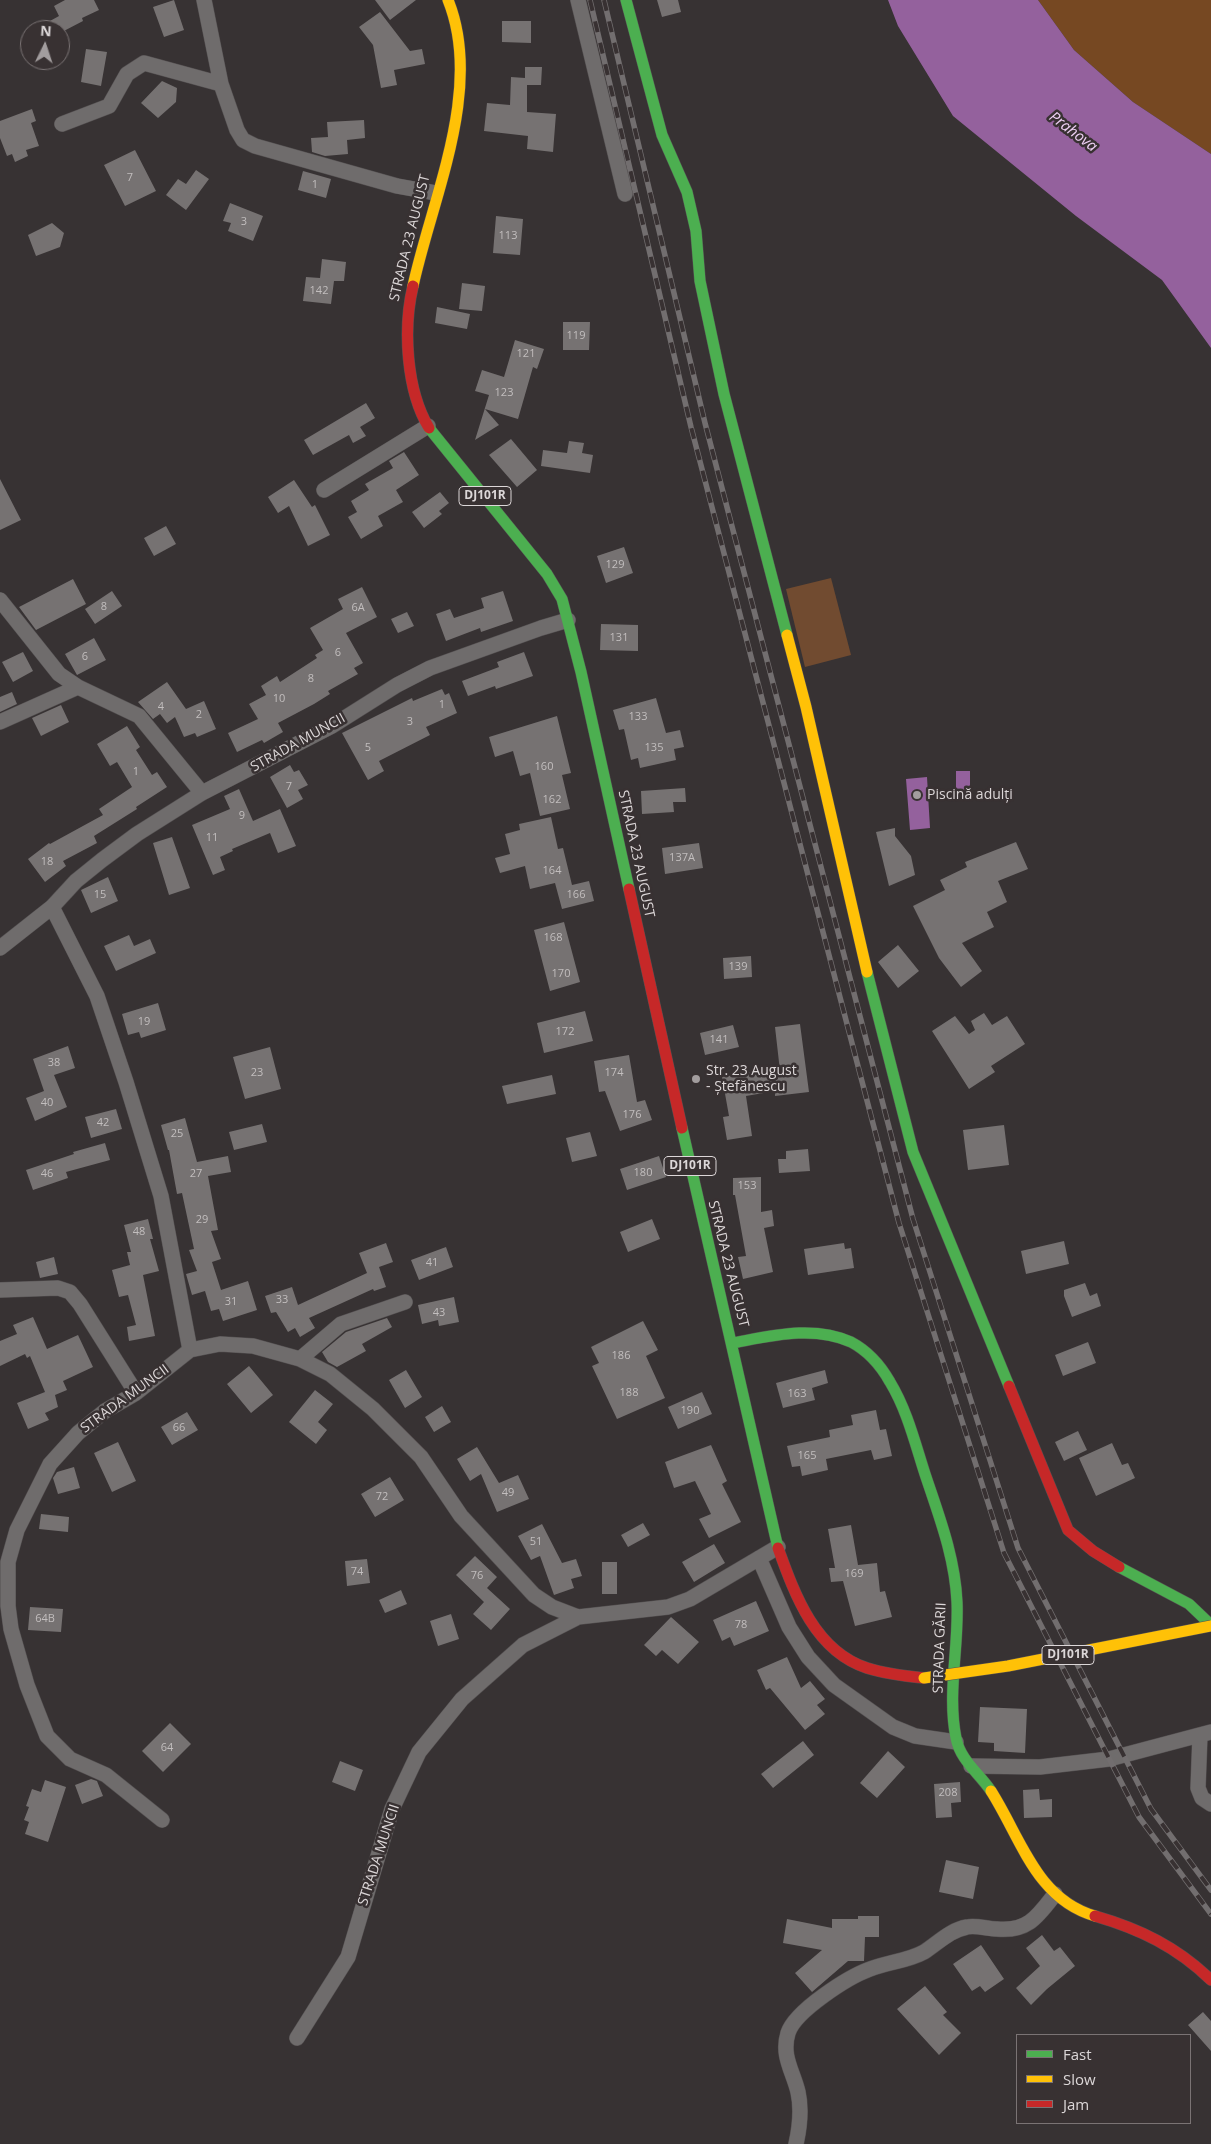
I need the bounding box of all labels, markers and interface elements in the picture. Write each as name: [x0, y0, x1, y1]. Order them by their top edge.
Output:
north arrow: [20, 20, 70, 70]
text: N: [40, 21, 52, 40]
water label: Prahova: [1045, 108, 1101, 156]
house number: 7: [127, 171, 133, 185]
street label: STRADA 23 AUGUST: [386, 173, 434, 303]
house number: 1: [312, 178, 318, 192]
house number: 3: [241, 215, 247, 229]
house number: 113: [499, 229, 517, 243]
house number: 142: [310, 284, 328, 298]
house number: 119: [567, 329, 585, 343]
house number: 121: [517, 347, 535, 361]
house number: 123: [495, 386, 513, 400]
road number: DJ101R: [459, 486, 511, 506]
house number: 129: [606, 558, 624, 572]
house number: 8: [101, 600, 107, 614]
house number: 6A: [351, 601, 365, 615]
house number: 131: [610, 631, 628, 645]
house number: 6: [335, 646, 341, 660]
house number: 6: [82, 650, 88, 664]
house number: 8: [308, 672, 314, 686]
house number: 10: [273, 692, 285, 706]
house number: 1: [439, 698, 445, 712]
house number: 4: [158, 700, 164, 714]
house number: 2: [196, 708, 202, 722]
street label: STRADA MUNCII: [248, 710, 348, 776]
house number: 133: [629, 710, 647, 724]
house number: 3: [407, 715, 413, 729]
house number: 5: [365, 741, 371, 755]
house number: 135: [645, 741, 663, 755]
house number: 160: [535, 760, 553, 774]
house number: 1: [133, 765, 139, 779]
house number: 7: [286, 780, 292, 794]
place label: Piscină adulți: [927, 787, 1013, 803]
street label: STRADA 23 AUGUST: [614, 789, 658, 919]
marker: Piscină adulți: [911, 789, 923, 801]
house number: 162: [543, 793, 561, 807]
house number: 9: [239, 809, 245, 823]
house number: 11: [206, 831, 218, 845]
house number: 137A: [669, 851, 695, 865]
house number: 18: [41, 855, 53, 869]
house number: 164: [543, 864, 561, 878]
house number: 15: [94, 888, 106, 902]
house number: 166: [567, 888, 585, 902]
house number: 168: [544, 931, 562, 945]
house number: 139: [729, 960, 747, 974]
house number: 170: [552, 967, 570, 981]
house number: 19: [138, 1015, 150, 1029]
house number: 172: [556, 1025, 574, 1039]
house number: 141: [710, 1033, 728, 1047]
house number: 38: [48, 1056, 60, 1070]
place label: Str. 23 August - Ștefănescu: [706, 1063, 797, 1096]
house number: 23: [251, 1066, 263, 1080]
house number: 174: [605, 1066, 623, 1080]
marker: Str. 23 August - Ștefănescu: [690, 1073, 702, 1085]
house number: 40: [41, 1096, 53, 1110]
house number: 176: [623, 1108, 641, 1122]
house number: 42: [97, 1116, 109, 1130]
house number: 25: [171, 1127, 183, 1141]
road number: DJ101R: [664, 1156, 716, 1176]
house number: 180: [634, 1166, 652, 1180]
house number: 46: [41, 1167, 53, 1181]
house number: 27: [190, 1167, 202, 1181]
house number: 153: [738, 1179, 756, 1193]
street label: STRADA 23 AUGUST: [704, 1199, 752, 1329]
house number: 29: [196, 1213, 208, 1227]
house number: 48: [133, 1225, 145, 1239]
house number: 41: [426, 1256, 438, 1270]
house number: 33: [276, 1293, 288, 1307]
house number: 31: [225, 1295, 237, 1309]
house number: 43: [433, 1306, 445, 1320]
house number: 186: [612, 1349, 630, 1363]
street label: STRADA MUNCII: [77, 1361, 173, 1437]
house number: 188: [620, 1386, 638, 1400]
house number: 163: [788, 1387, 806, 1401]
house number: 190: [681, 1404, 699, 1418]
house number: 66: [173, 1421, 185, 1435]
house number: 165: [798, 1449, 816, 1463]
house number: 49: [502, 1486, 514, 1500]
house number: 72: [376, 1490, 388, 1504]
house number: 51: [530, 1535, 542, 1549]
house number: 74: [351, 1565, 363, 1579]
house number: 169: [845, 1567, 863, 1581]
house number: 76: [471, 1569, 483, 1583]
street label: STRADA GĂRII: [930, 1602, 950, 1694]
house number: 64B: [35, 1612, 55, 1626]
house number: 78: [735, 1618, 747, 1632]
road number: DJ101R: [1042, 1646, 1094, 1664]
house number: 64: [161, 1741, 173, 1755]
house number: 208: [939, 1786, 957, 1800]
street label: STRADA MUNCII: [355, 1802, 403, 1908]
legend: [1016, 2034, 1191, 2124]
text: Fast: [1063, 2044, 1092, 2064]
text: Slow: [1063, 2069, 1096, 2089]
text: Jam: [1063, 2094, 1089, 2114]

